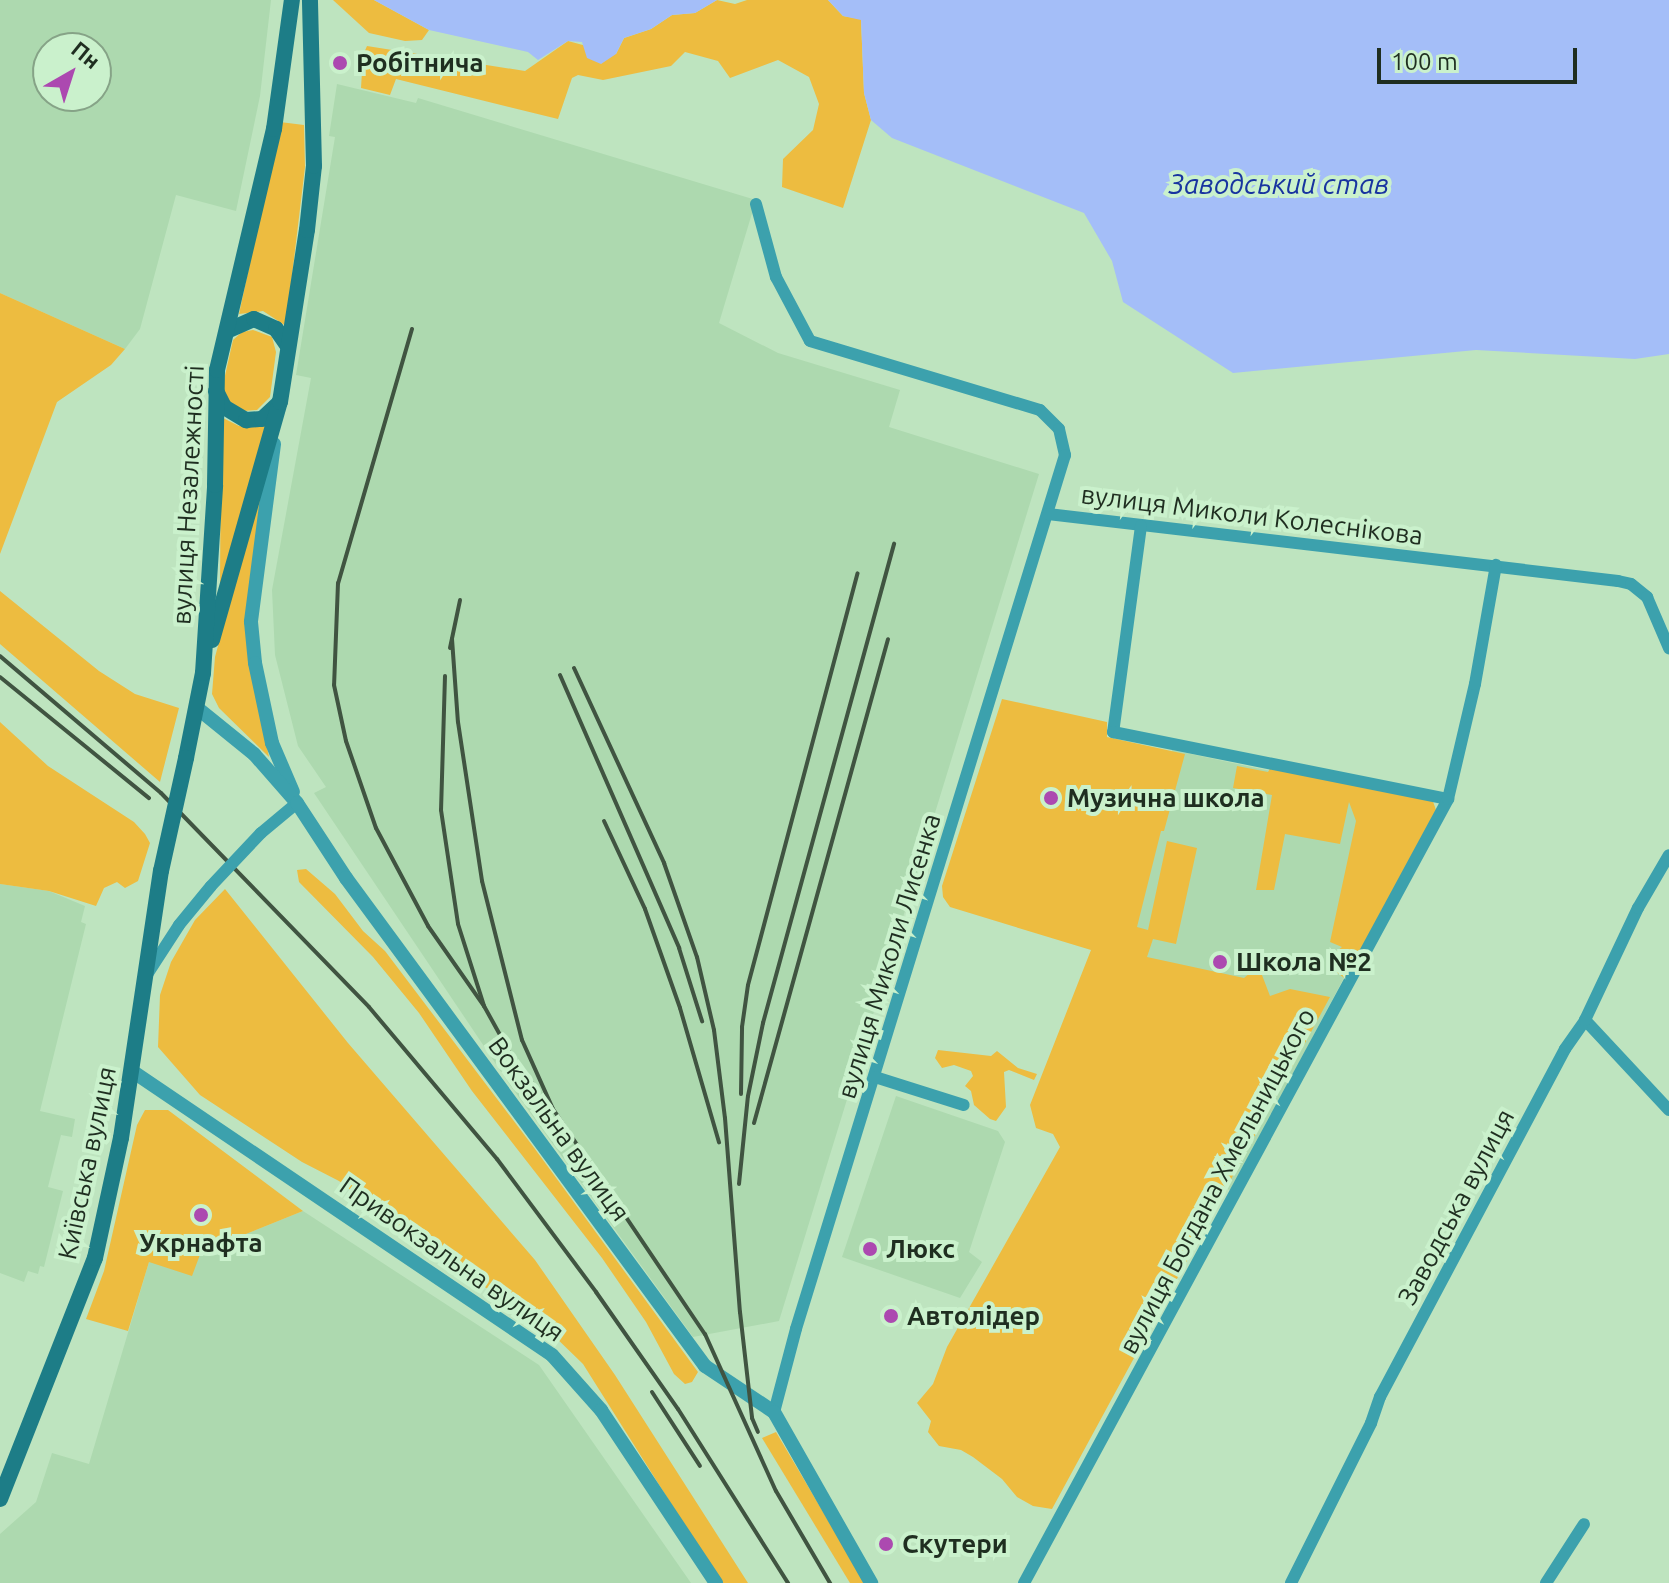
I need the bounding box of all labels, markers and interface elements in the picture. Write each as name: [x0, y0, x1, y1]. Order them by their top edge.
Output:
north arrow: [32, 32, 112, 112]
scale bar: [1381, 32, 1581, 82]
text: Пн: [67, 36, 105, 73]
place label: Робітнича: [356, 47, 484, 79]
text: 100 m: [1391, 48, 1458, 75]
marker: Робітнича: [331, 54, 349, 72]
water label: Заводський став: [1169, 167, 1389, 201]
street label: вулиця Незалежності: [166, 364, 210, 626]
street label: вулиця Миколи Колеснікова: [1079, 479, 1425, 551]
place label: Музична школа: [1067, 782, 1265, 814]
marker: Музична школа: [1042, 789, 1060, 807]
street label: вулиця Миколи Лисенка: [831, 810, 947, 1102]
place label: Школа №2: [1236, 946, 1372, 978]
marker: Школа №2: [1211, 953, 1229, 971]
street label: вулиця Богдана Хмельницького: [1112, 1003, 1322, 1359]
street label: Вокзальна вулиця: [482, 1031, 636, 1227]
street label: Київська вулиця: [51, 1064, 123, 1262]
street label: Заводська вулиця: [1391, 1104, 1521, 1310]
street label: Привокзальна вулиця: [334, 1170, 570, 1348]
marker: Укрнафта: [192, 1206, 210, 1224]
place label: Укрнафта: [139, 1227, 263, 1259]
place label: Люкс: [886, 1233, 955, 1265]
marker: Люкс: [861, 1240, 879, 1258]
place label: Автолідер: [907, 1300, 1040, 1332]
marker: Автолідер: [882, 1307, 900, 1325]
place label: Скутери: [902, 1528, 1008, 1560]
marker: Скутери: [877, 1535, 895, 1553]

